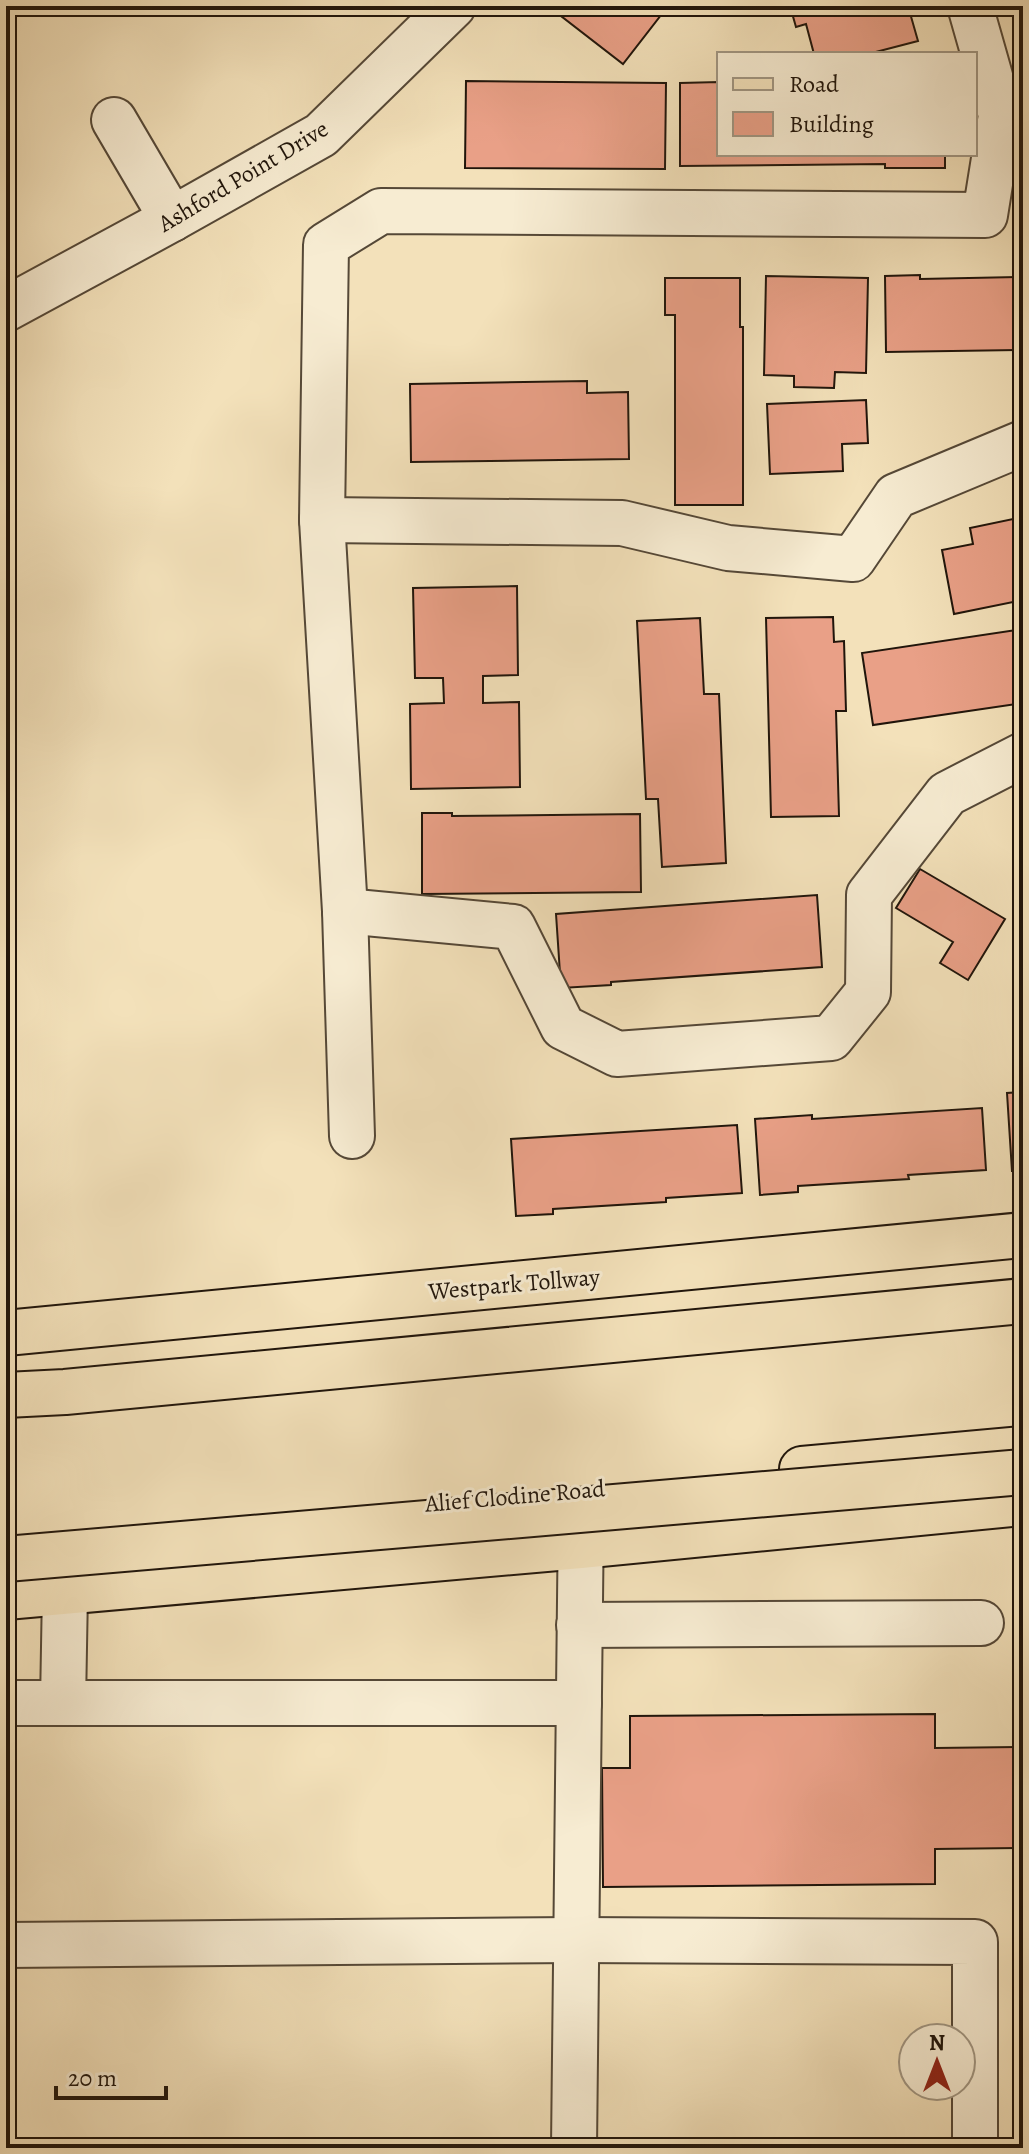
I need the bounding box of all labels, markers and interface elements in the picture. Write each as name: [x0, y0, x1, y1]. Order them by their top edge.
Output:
legend: [717, 52, 977, 156]
text: Road: [789, 68, 839, 100]
text: Building: [789, 108, 874, 140]
street label: Ashford Point Drive: [151, 113, 334, 240]
street label: Westpark Tollway: [426, 1261, 601, 1308]
street label: Alief Clodine Road: [423, 1472, 607, 1520]
north arrow: [897, 2022, 977, 2102]
text: N: [929, 2028, 945, 2058]
scale bar: [56, 2050, 166, 2100]
text: 20 m: [68, 2062, 117, 2094]

